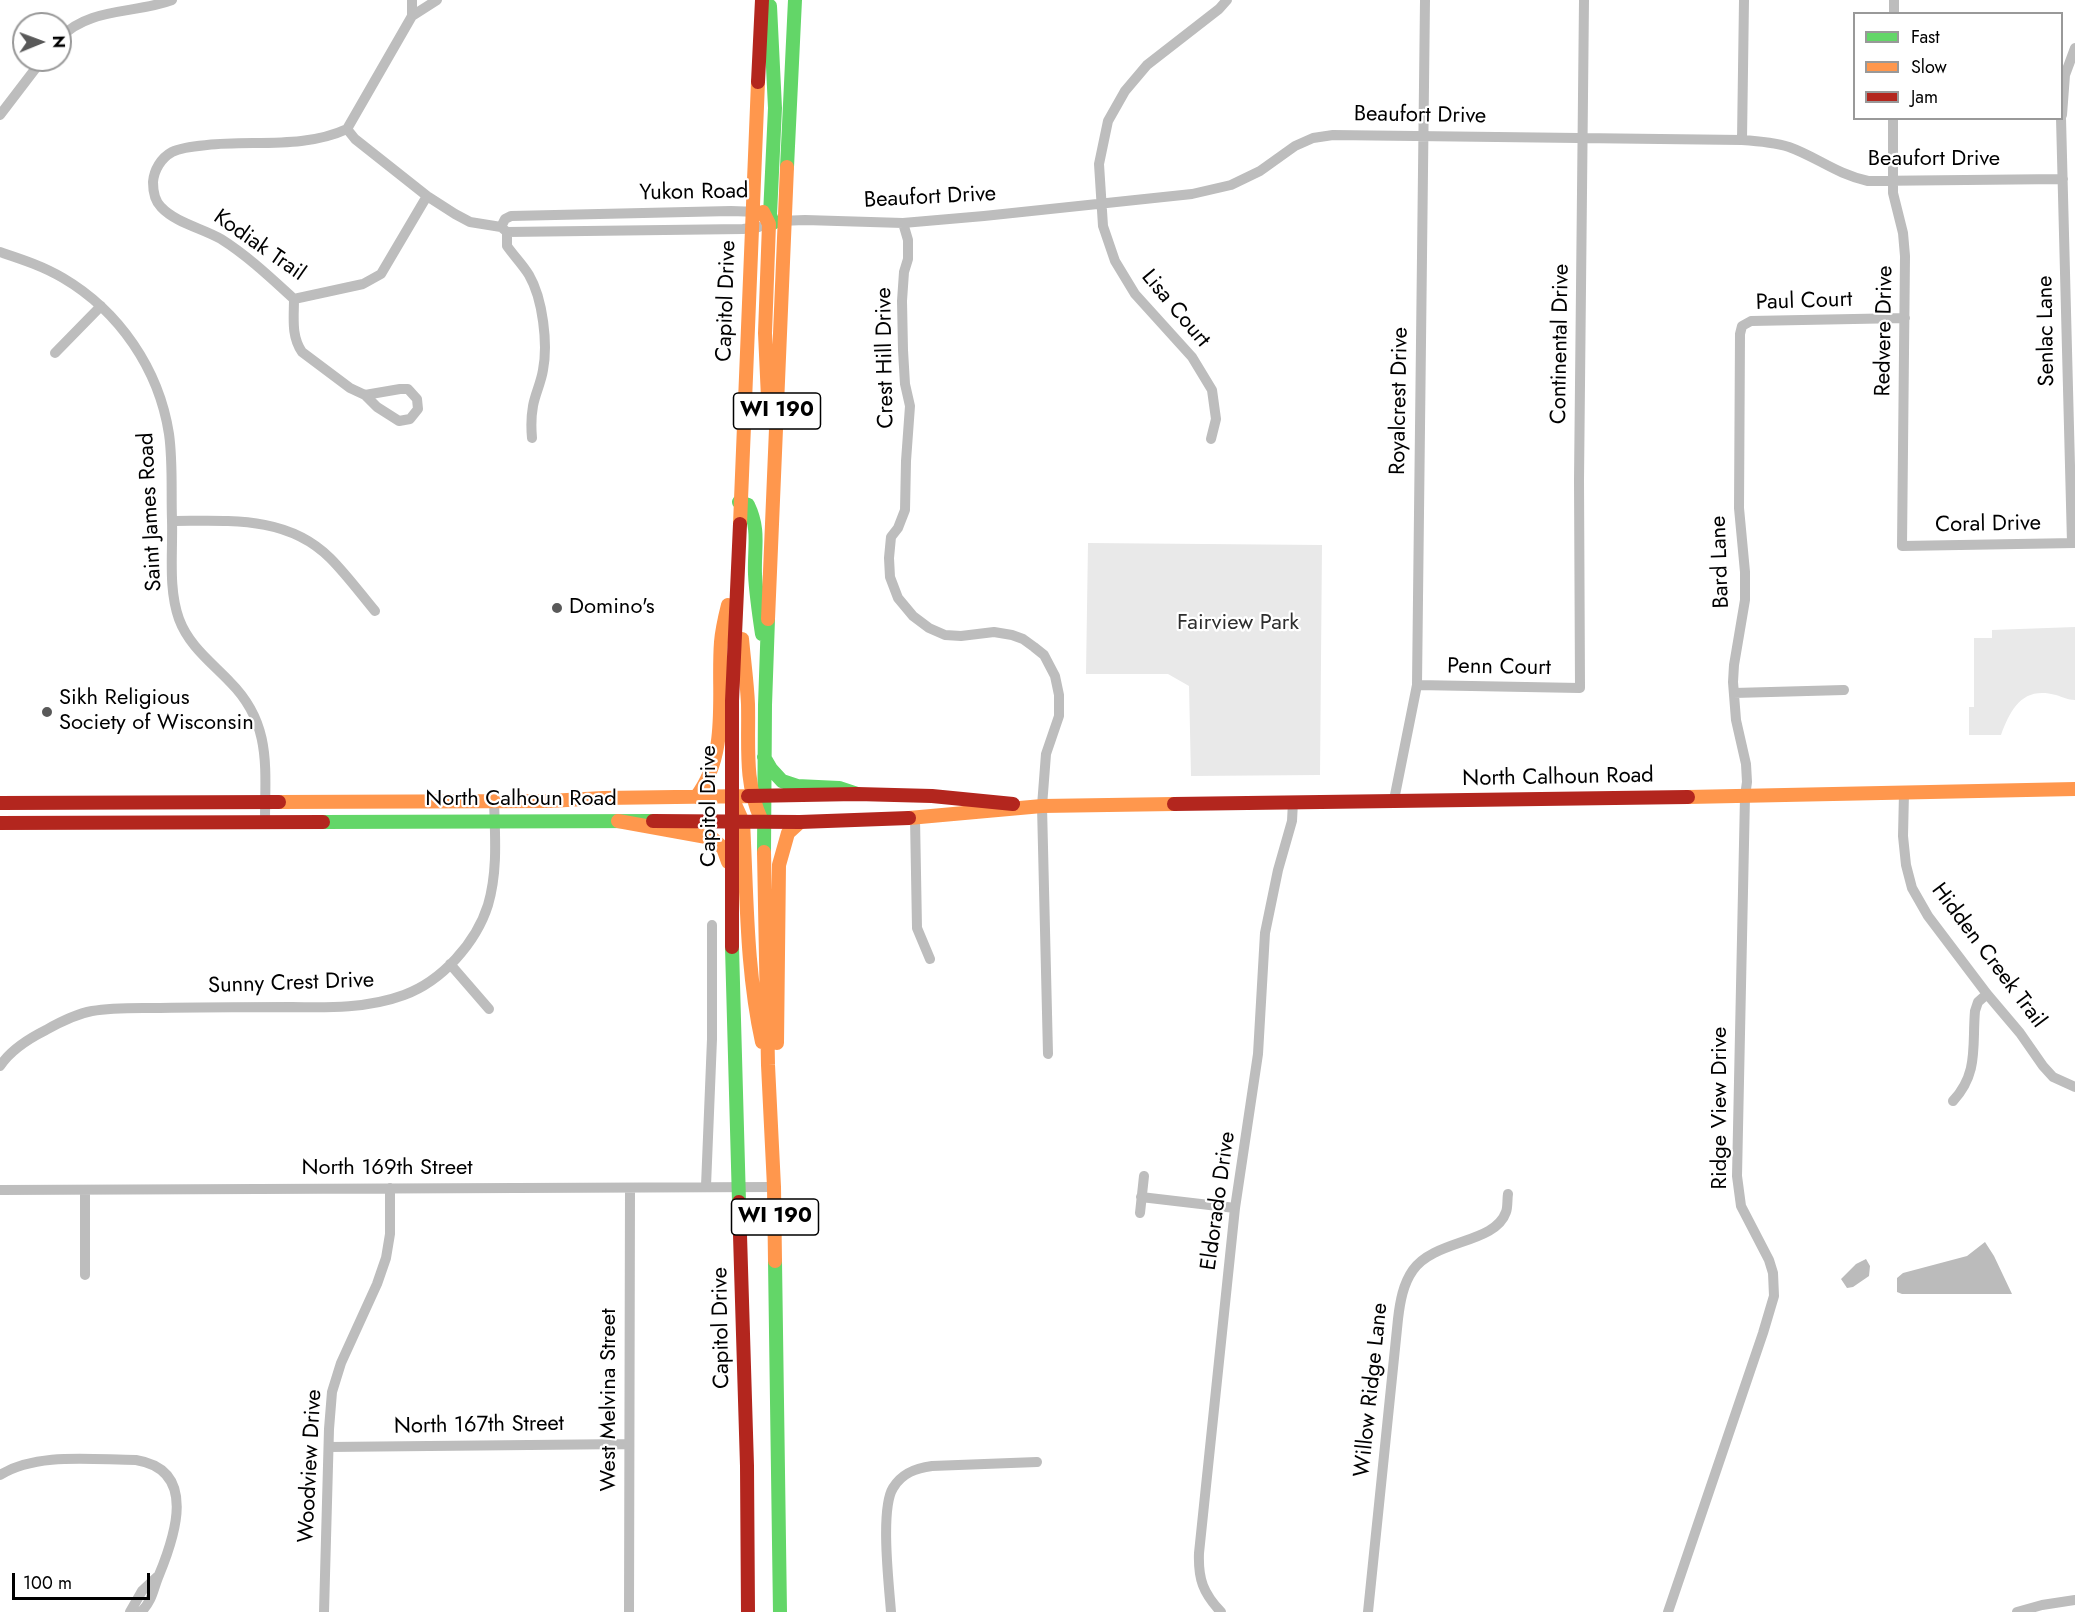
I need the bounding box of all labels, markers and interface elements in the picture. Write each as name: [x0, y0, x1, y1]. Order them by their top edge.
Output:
north arrow: [12, 12, 72, 72]
legend: [1853, 12, 2063, 120]
text: Fast: [1911, 24, 1940, 50]
text: N: [47, 35, 70, 48]
text: Slow: [1911, 54, 1947, 80]
text: Jam: [1911, 84, 1938, 110]
street label: Beaufort Drive: [1354, 102, 1486, 130]
street label: Beaufort Drive: [1868, 147, 2000, 173]
street label: Yukon Road: [639, 179, 749, 207]
street label: Beaufort Drive: [863, 181, 997, 215]
street label: Kodiak Trail: [208, 205, 310, 287]
street label: Capitol Drive: [712, 240, 742, 362]
street label: Continental Drive: [1546, 264, 1576, 424]
street label: Lisa Court: [1135, 265, 1215, 353]
street label: Redvere Drive: [1871, 265, 1899, 397]
street label: Senlac Lane: [2033, 275, 2061, 387]
street label: Crest Hill Drive: [872, 287, 900, 429]
street label: Paul Court: [1755, 287, 1853, 317]
street label: Royalcrest Drive: [1386, 327, 1414, 475]
road number: WI 190: [734, 393, 820, 429]
street label: Saint James Road: [134, 432, 168, 592]
street label: Coral Drive: [1935, 511, 2041, 539]
street label: Bard Lane: [1706, 515, 1736, 609]
place label: Domino's: [569, 595, 655, 621]
marker: Domino's: [550, 601, 564, 615]
park label: Fairview Park: [1177, 611, 1299, 637]
street label: Penn Court: [1447, 654, 1551, 682]
place label: Sikh Religious Society of Wisconsin: [59, 686, 254, 738]
marker: Sikh Religious Society of Wisconsin: [40, 705, 54, 719]
street label: Capitol Drive: [697, 745, 723, 867]
street label: North Calhoun Road: [1462, 763, 1654, 793]
street label: North Calhoun Road: [425, 787, 617, 813]
street label: Hidden Creek Trail: [1925, 878, 2051, 1034]
street label: Sunny Crest Drive: [208, 968, 374, 1000]
street label: Ridge View Drive: [1708, 1027, 1734, 1189]
street label: Eldorado Drive: [1196, 1130, 1242, 1272]
street label: North 169th Street: [301, 1156, 473, 1182]
road number: WI 190: [732, 1199, 818, 1235]
street label: Capitol Drive: [708, 1267, 736, 1389]
street label: Willow Ridge Lane: [1350, 1301, 1394, 1479]
street label: West Melvina Street: [597, 1309, 623, 1491]
street label: Woodview Drive: [294, 1389, 328, 1543]
street label: North 167th Street: [394, 1411, 564, 1441]
scale bar: [15, 1561, 153, 1599]
text: 100 m: [23, 1570, 72, 1596]

